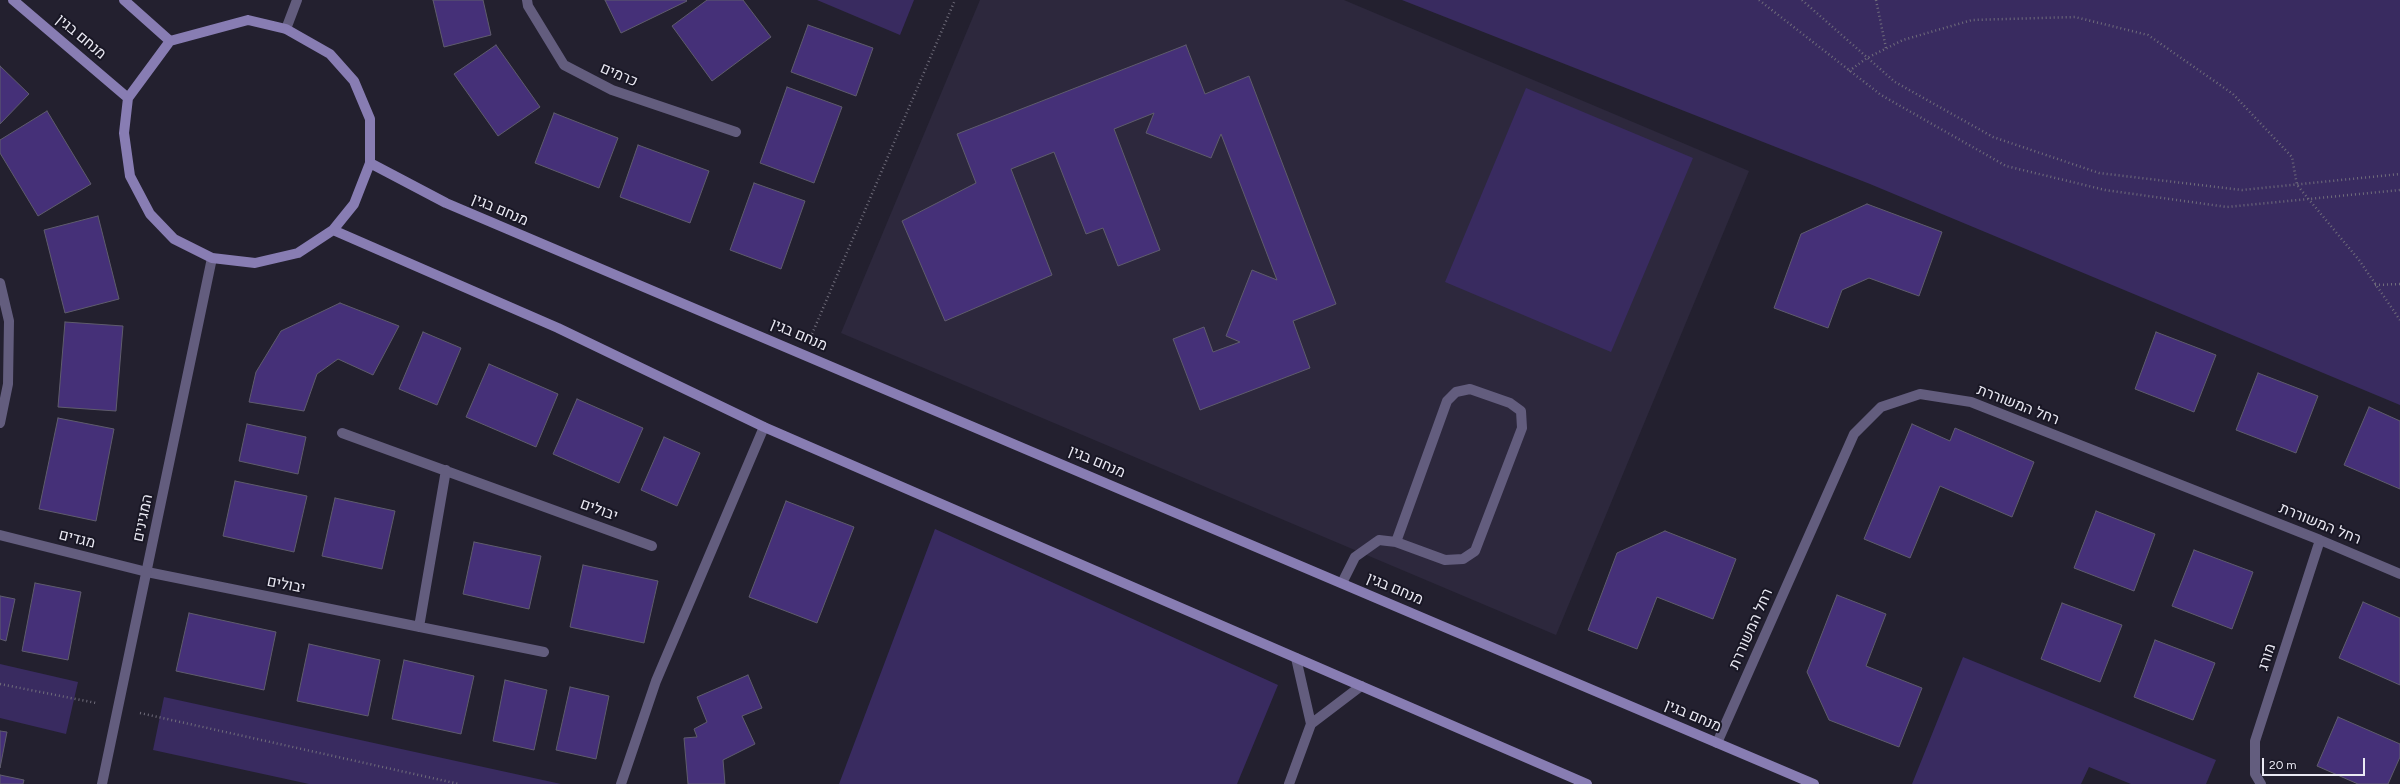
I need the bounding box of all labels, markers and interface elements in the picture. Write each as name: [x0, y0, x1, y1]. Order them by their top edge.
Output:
street label: מנחם בגין: [52, 11, 110, 63]
street label: כרמים: [598, 59, 640, 91]
street label: מנחם בגין: [469, 190, 531, 230]
street label: מנחם בגין: [768, 315, 830, 355]
street label: רחל המשוררת: [1974, 381, 2062, 429]
street label: מנחם בגין: [1066, 442, 1128, 482]
street label: המגינים: [129, 493, 157, 543]
street label: יבולים: [578, 495, 620, 525]
street label: רחל המשוררת: [2276, 499, 2364, 549]
street label: מגדים: [57, 526, 97, 552]
street label: מנחם בגין: [1364, 569, 1426, 609]
street label: יבולים: [265, 572, 307, 598]
street label: רחל המשוררת: [1725, 586, 1777, 672]
street label: מורג: [2254, 641, 2280, 673]
street label: מנחם בגין: [1662, 696, 1724, 736]
scale bar: [2264, 750, 2367, 776]
text: 20 m: [2269, 758, 2297, 772]

